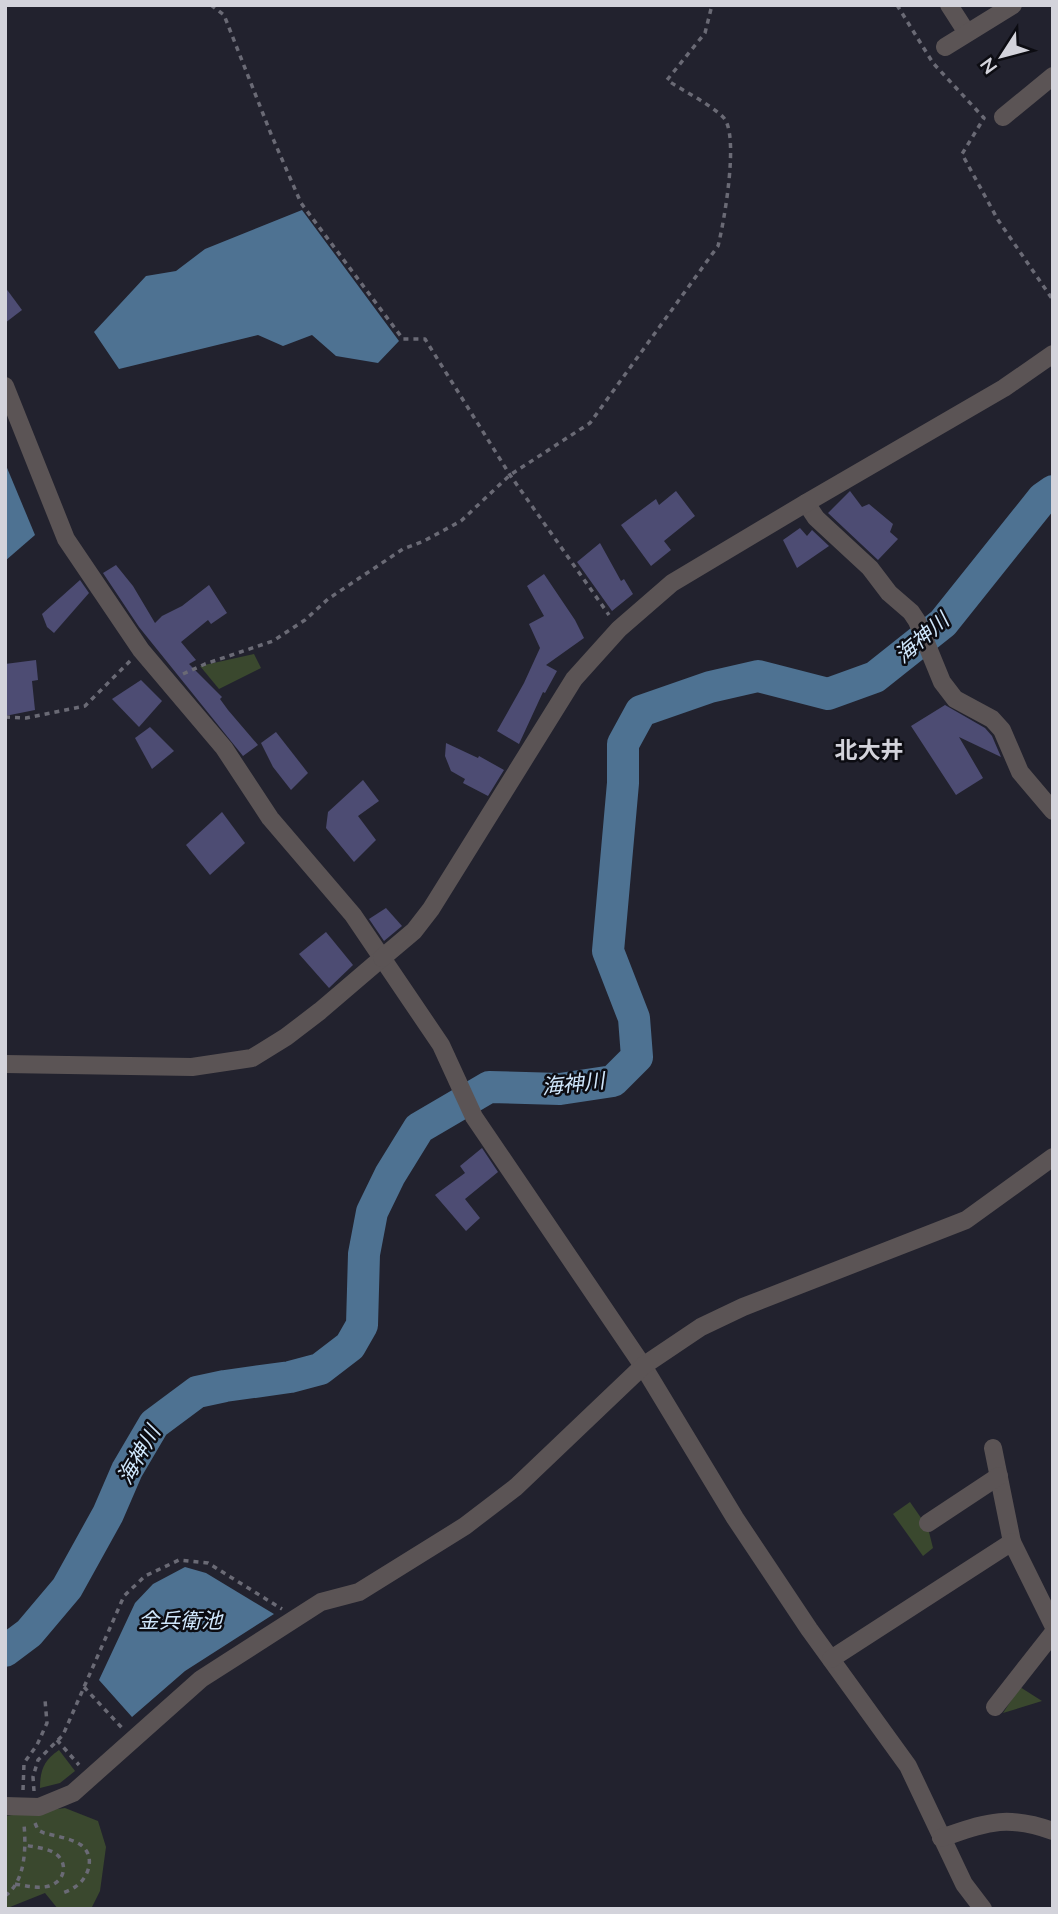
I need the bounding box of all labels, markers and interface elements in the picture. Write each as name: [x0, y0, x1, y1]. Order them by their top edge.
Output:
north arrow: [967, 21, 1037, 91]
text: N: [974, 53, 1002, 79]
water label: 海神川: [889, 605, 955, 668]
district label: 北大井: [835, 735, 904, 764]
water label: 海神川: [540, 1067, 608, 1099]
water label: 海神川: [111, 1419, 166, 1488]
water label: 金兵衛池: [138, 1607, 224, 1633]

